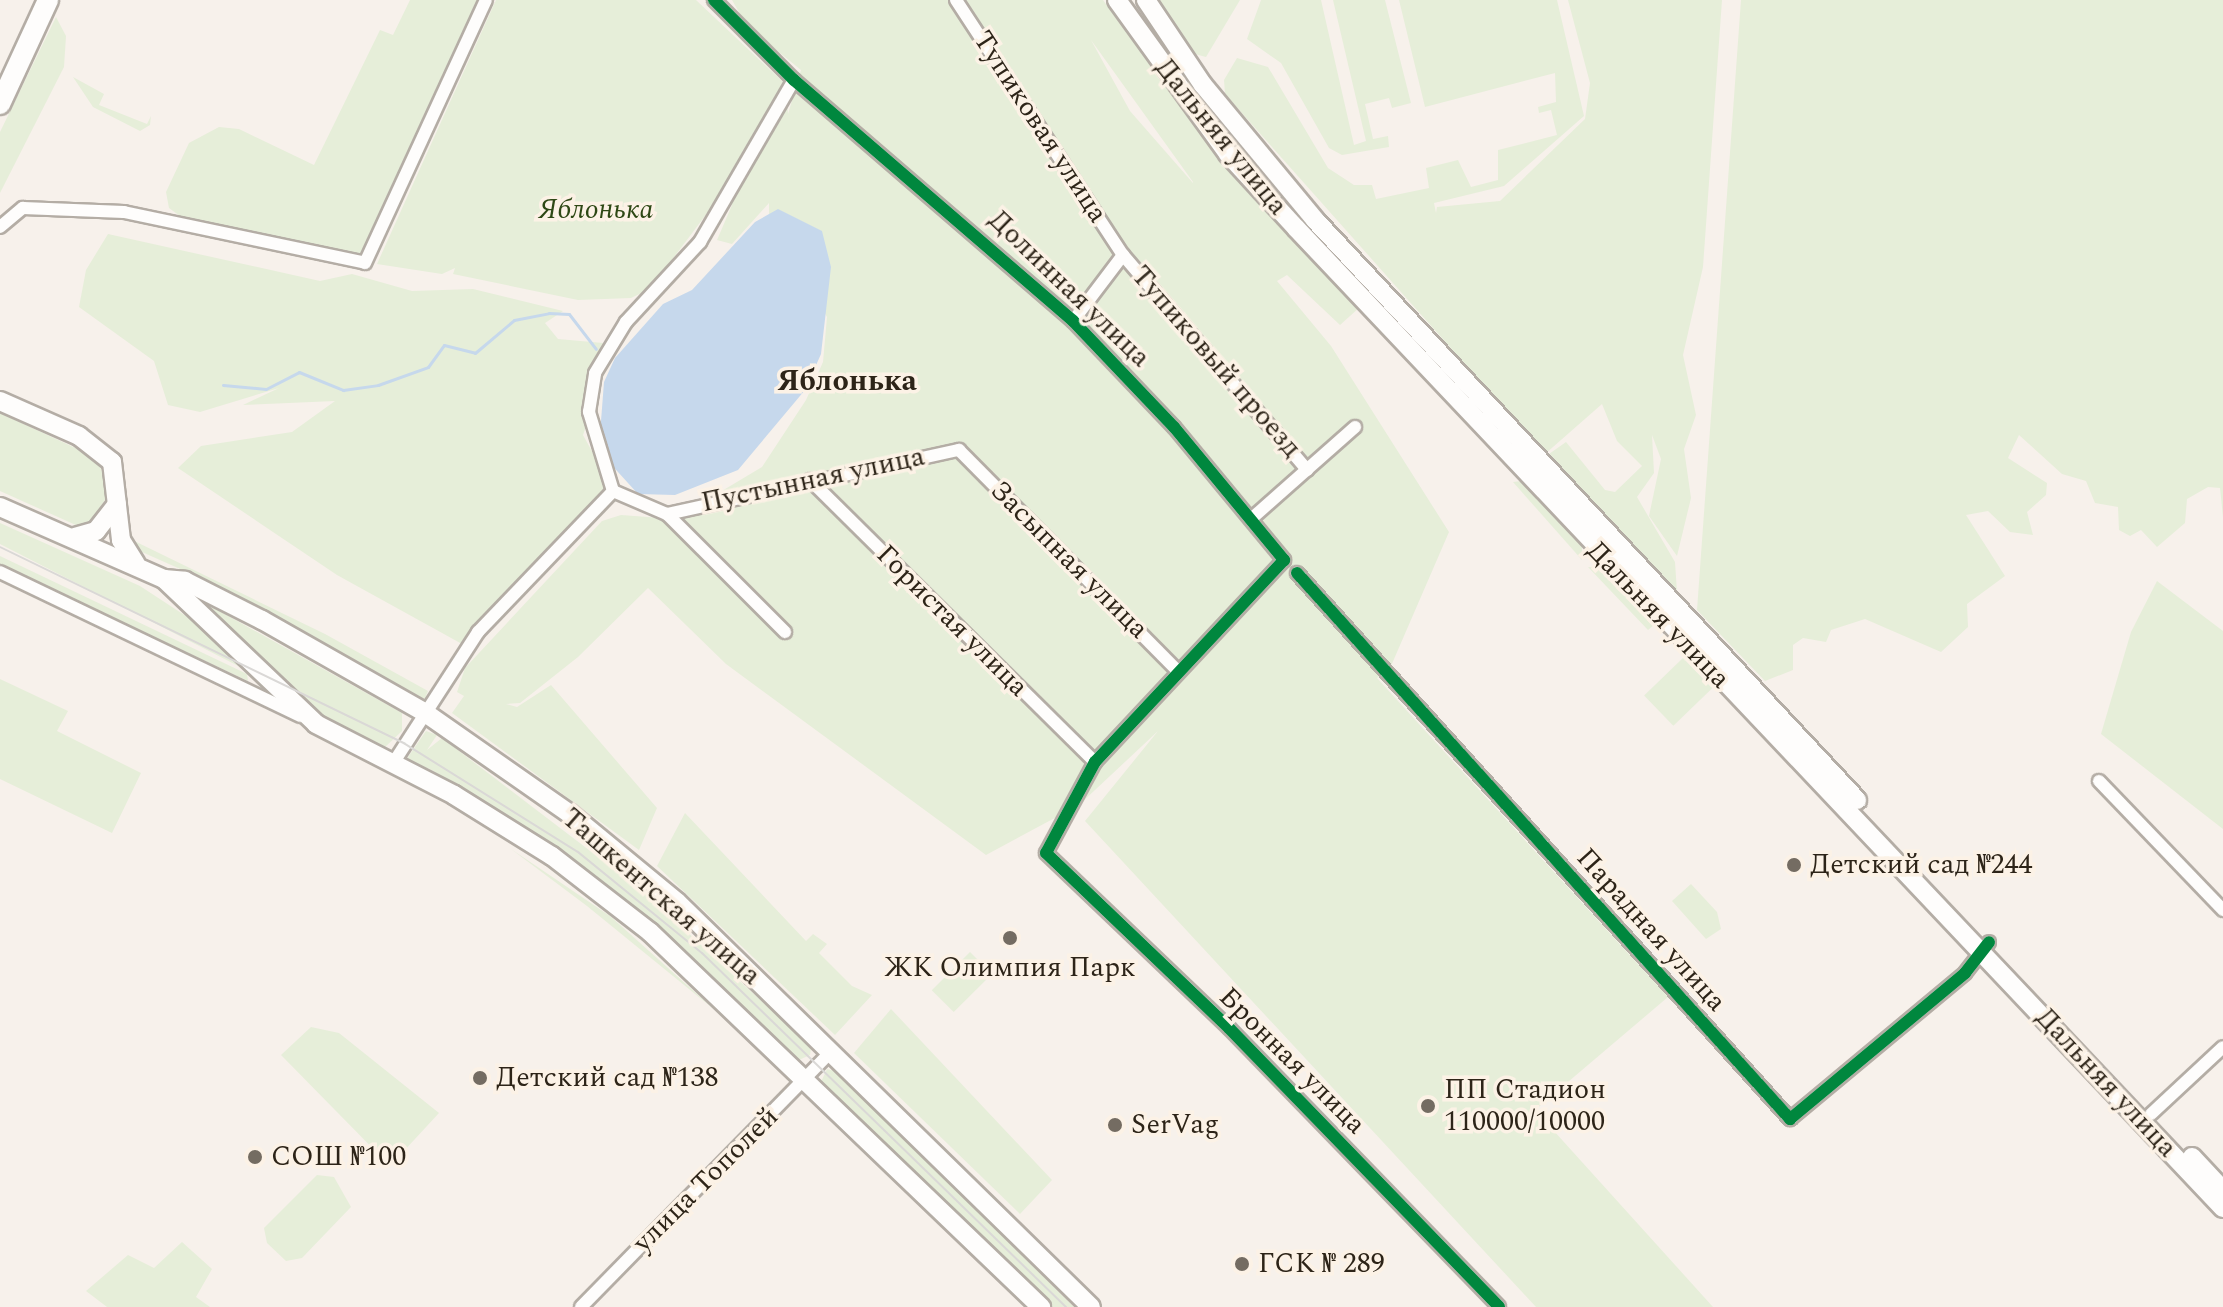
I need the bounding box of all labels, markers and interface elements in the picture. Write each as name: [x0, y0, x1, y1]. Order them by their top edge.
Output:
street label: Тупиковая улица: [966, 25, 1114, 229]
street label: Дальняя улица: [1148, 52, 1294, 222]
park label: Яблонька: [539, 193, 653, 227]
street label: Долинная улица: [981, 203, 1157, 375]
street label: Тупиковый проезд: [1124, 259, 1308, 465]
district label: Яблонька: [777, 363, 917, 399]
street label: Пустынная улица: [698, 440, 928, 520]
street label: Засыпная улица: [983, 474, 1155, 646]
street label: Дальняя улица: [1579, 534, 1737, 696]
street label: Гористая улица: [869, 538, 1035, 704]
street label: Ташкентская улица: [555, 801, 767, 993]
street label: Парадная улица: [1569, 841, 1733, 1019]
place label: Детский сад №244: [1810, 848, 2032, 882]
marker: Детский сад №244: [1785, 856, 1803, 874]
marker: ЖК Олимпия Парк: [1001, 929, 1019, 947]
place label: ЖК Олимпия Парк: [884, 951, 1136, 985]
street label: Бронная улица: [1211, 980, 1373, 1142]
street label: Дальняя улица: [2028, 1001, 2184, 1165]
place label: Детский сад №138: [496, 1061, 718, 1095]
marker: Детский сад №138: [471, 1069, 489, 1087]
place label: ПП Стадион 110000/10000: [1444, 1073, 1606, 1139]
marker: ПП Стадион 110000/10000: [1419, 1097, 1437, 1115]
street label: улица Тополей: [626, 1100, 786, 1260]
place label: SerVag: [1131, 1108, 1219, 1142]
marker: SerVag: [1106, 1116, 1124, 1134]
place label: СОШ №100: [271, 1140, 406, 1174]
marker: СОШ №100: [246, 1148, 264, 1166]
place label: ГСК № 289: [1258, 1247, 1385, 1281]
marker: ГСК № 289: [1233, 1255, 1251, 1273]

